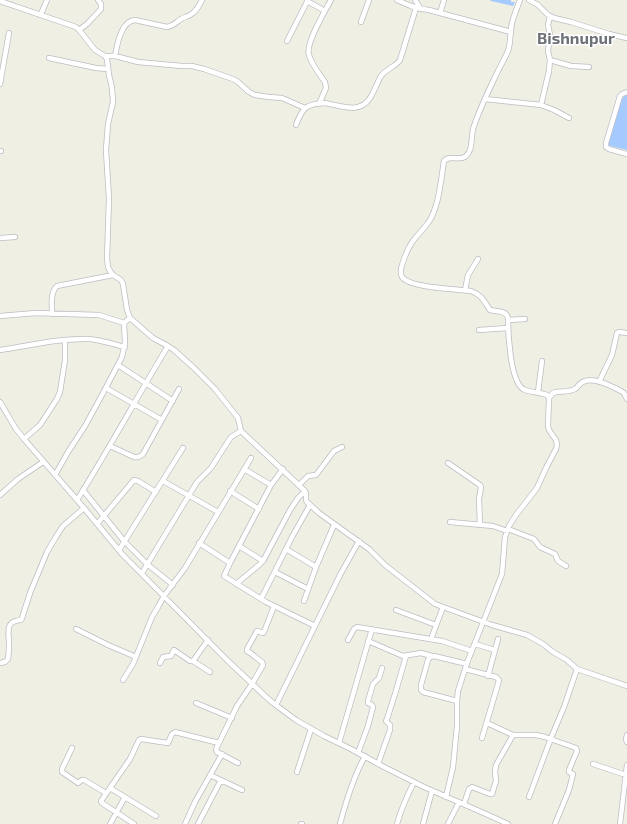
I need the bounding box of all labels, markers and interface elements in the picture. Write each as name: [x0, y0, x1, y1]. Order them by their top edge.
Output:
district label: Bishnupur: [537, 29, 615, 49]

